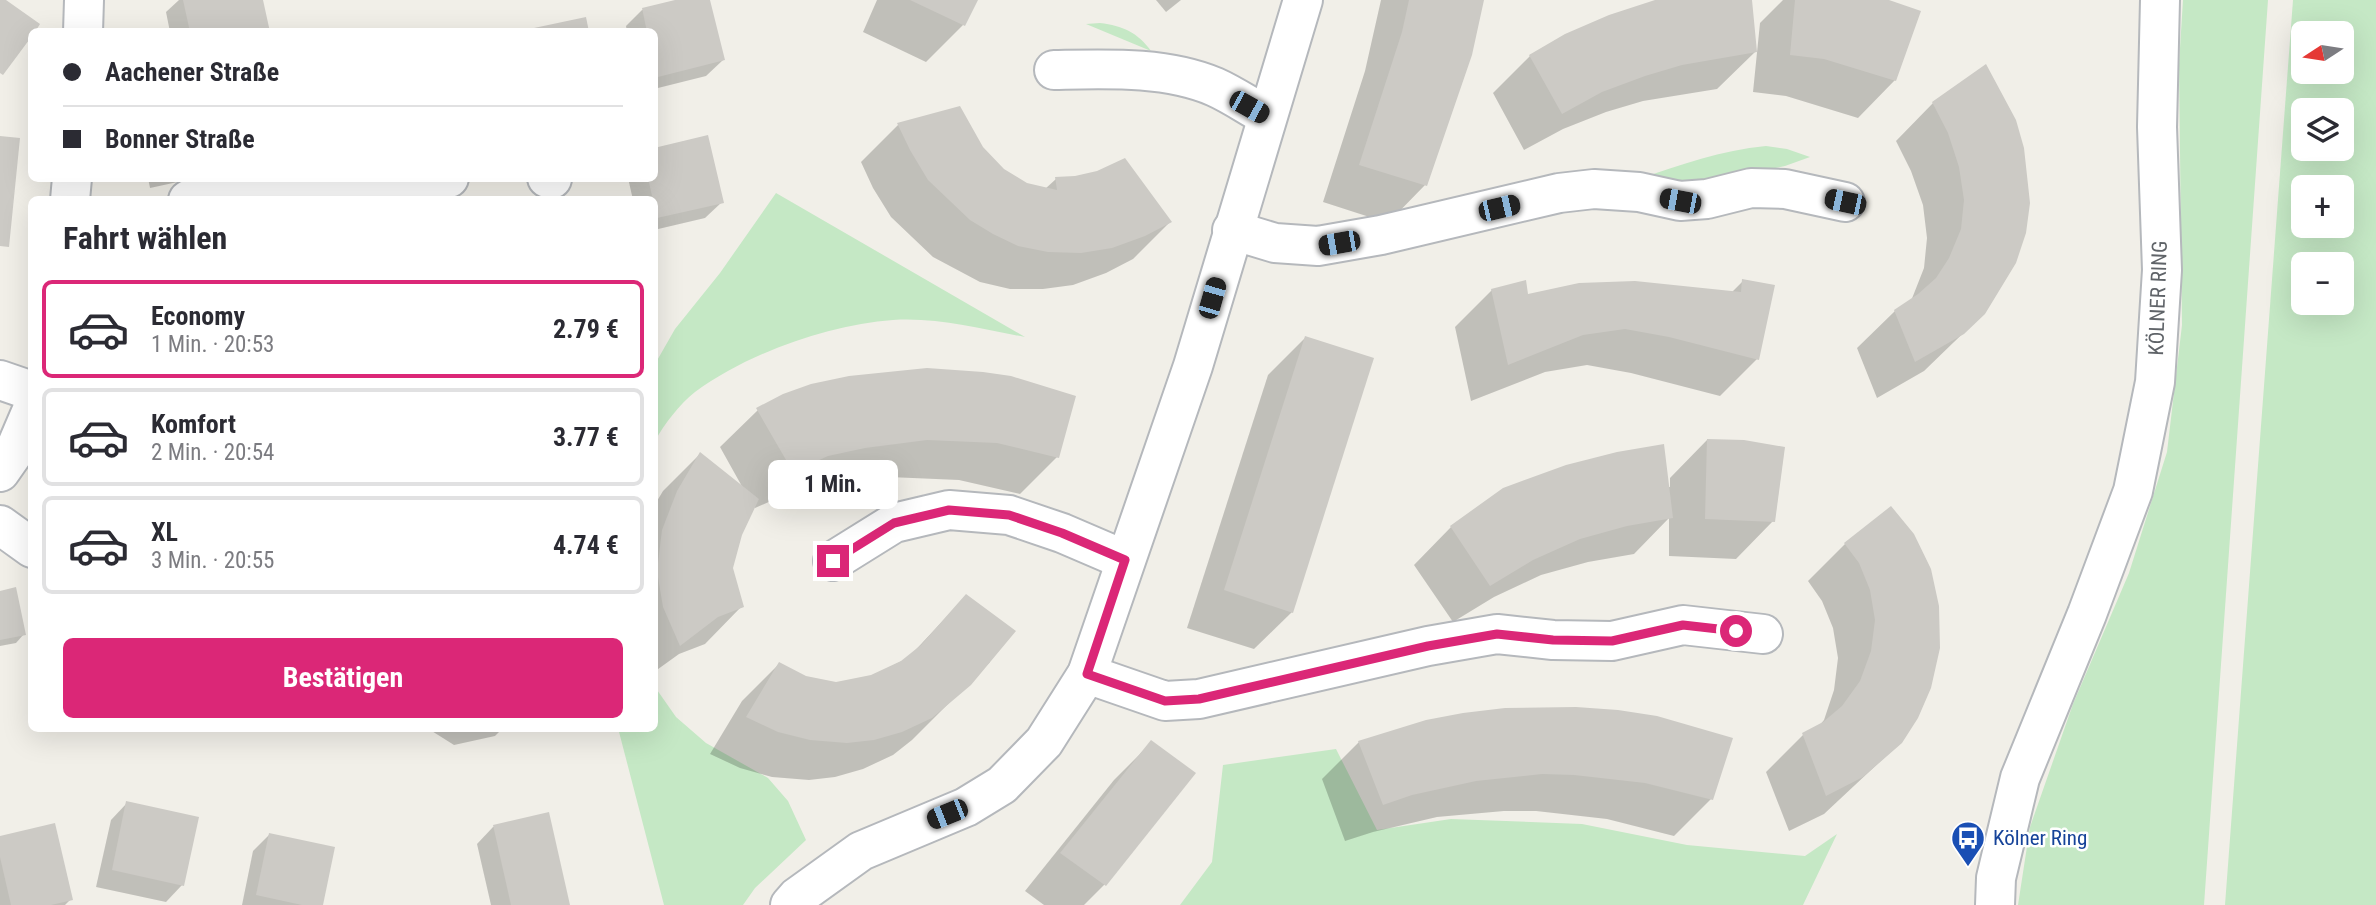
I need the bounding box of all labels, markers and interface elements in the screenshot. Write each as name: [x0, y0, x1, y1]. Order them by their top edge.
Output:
north arrow: [2291, 21, 2354, 84]
map controls: [2291, 21, 2354, 315]
text: Aachener Straße: [105, 57, 279, 87]
car: [1226, 88, 1273, 126]
button: layers: [2291, 98, 2354, 161]
text: Bonner Straße: [105, 124, 255, 154]
button: +: [2291, 175, 2354, 238]
car: [1658, 187, 1703, 215]
car: [1823, 187, 1868, 217]
car: [1477, 193, 1522, 223]
text: Fahrt wählen: [63, 219, 227, 257]
car: [1317, 229, 1362, 257]
street label: KÖLNER RING: [2144, 240, 2172, 356]
button: −: [2291, 252, 2354, 315]
car: [1197, 275, 1228, 321]
icon: car: [67, 298, 130, 361]
text: Economy: [151, 301, 245, 331]
text: 2.79 €: [553, 314, 619, 344]
text: 1 Min. · 20:53: [151, 331, 274, 358]
icon: car: [67, 406, 130, 469]
text: Komfort: [151, 409, 236, 439]
text: 3.77 €: [553, 422, 619, 452]
text: 2 Min. · 20:54: [151, 439, 274, 466]
callout: 1 Min.: [768, 460, 898, 508]
text: 1 Min.: [804, 471, 862, 498]
icon: car: [67, 514, 130, 577]
text: XL: [151, 517, 178, 547]
text: 4.74 €: [553, 530, 619, 560]
route end: [817, 545, 849, 577]
text: 3 Min. · 20:55: [151, 547, 274, 574]
route start: [1720, 615, 1752, 647]
button: Bestätigen: [63, 638, 623, 718]
car: [924, 796, 971, 832]
bus stop icon: Kölner Ring: [1949, 819, 1987, 868]
place label: Kölner Ring: [1993, 826, 2087, 850]

